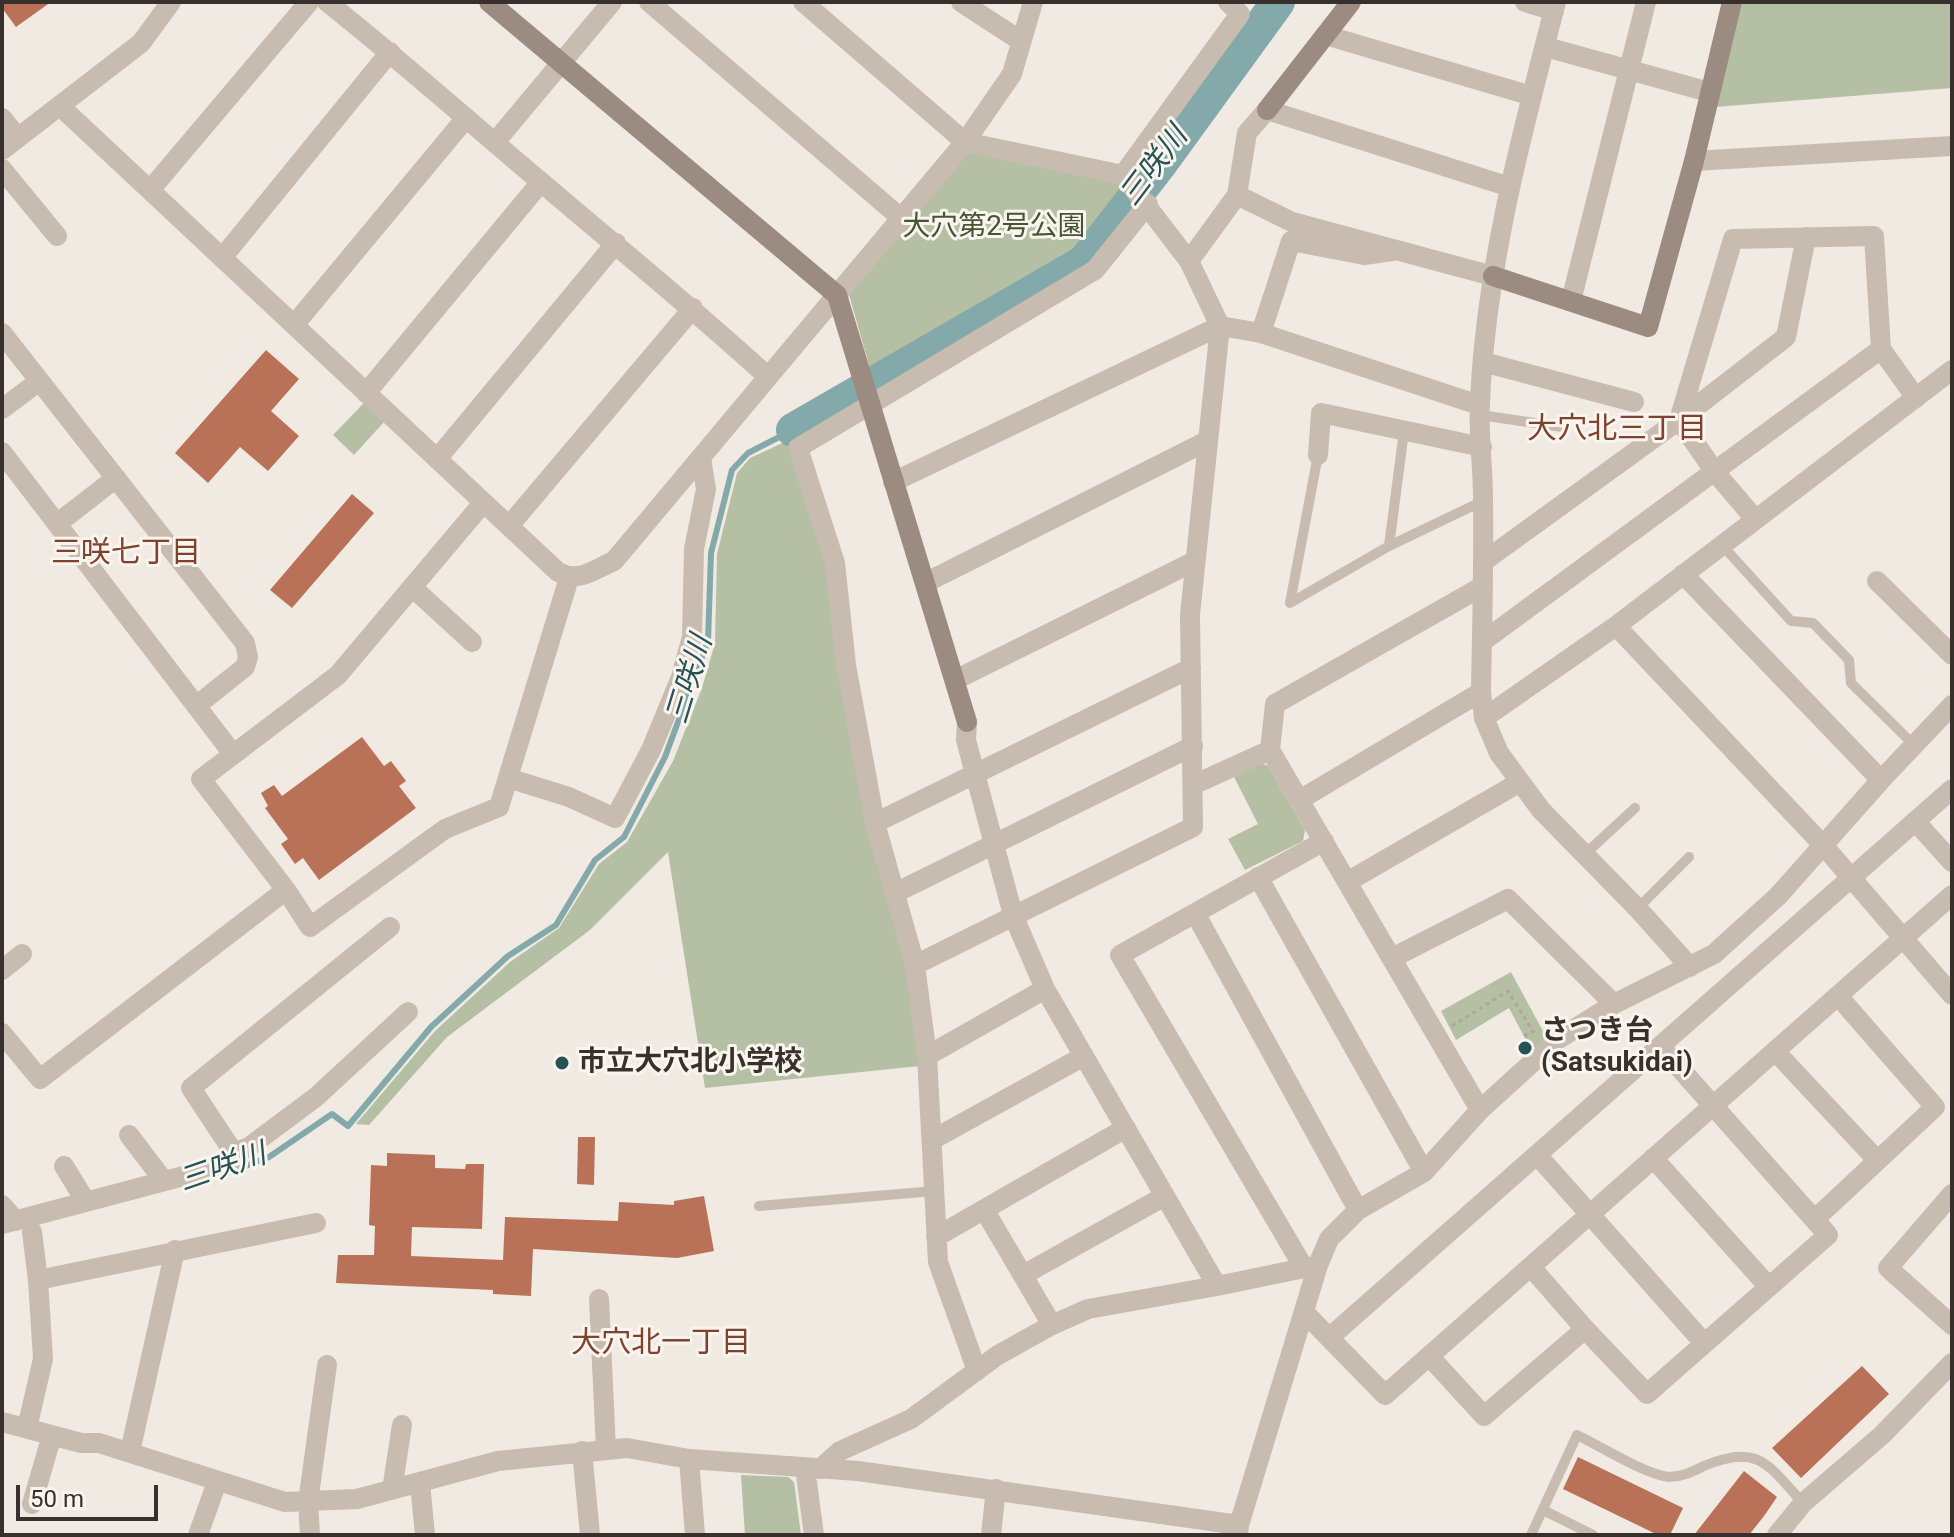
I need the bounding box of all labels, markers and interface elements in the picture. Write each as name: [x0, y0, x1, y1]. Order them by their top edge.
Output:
water label: 三咲川: [1114, 120, 1196, 214]
park label: 大穴第2号公園: [902, 211, 1086, 245]
district label: 大穴北三丁目: [1527, 412, 1707, 448]
district label: 三咲七丁目: [51, 536, 201, 572]
water label: 三咲川: [661, 632, 721, 728]
place label: さつき台 (Satsukidai): [1541, 1015, 1693, 1081]
marker: さつき台 (Satsukidai): [1516, 1039, 1534, 1057]
place label: 市立大穴北小学校: [578, 1046, 802, 1080]
marker: 市立大穴北小学校: [553, 1054, 571, 1072]
water label: 三咲川: [175, 1137, 271, 1201]
district label: 大穴北一丁目: [571, 1326, 751, 1362]
scale bar: [20, 1469, 162, 1519]
text: 50 m: [30, 1485, 84, 1513]

